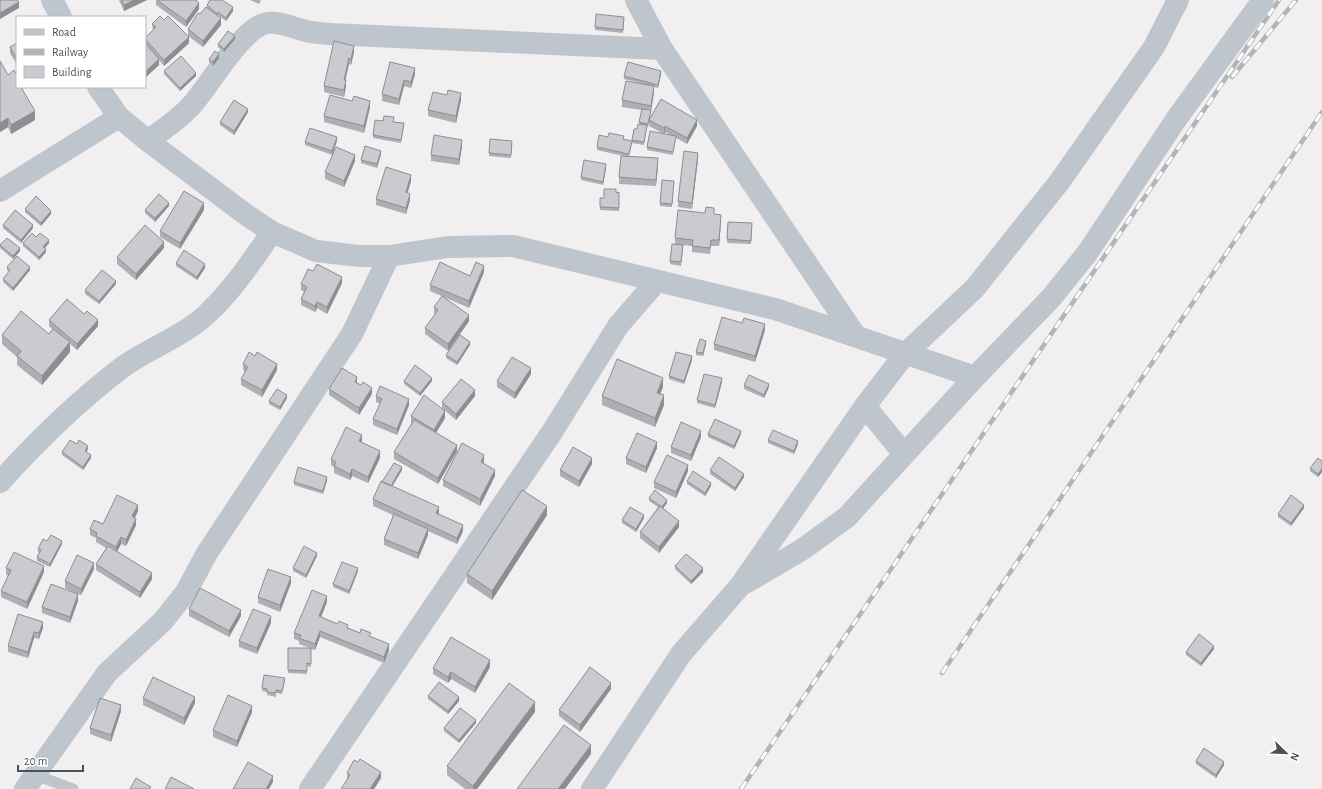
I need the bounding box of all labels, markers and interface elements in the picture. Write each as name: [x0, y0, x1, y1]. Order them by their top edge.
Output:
legend: [16, 16, 146, 88]
text: Road: [52, 26, 76, 38]
text: Railway: [52, 46, 88, 59]
text: Building: [52, 66, 92, 78]
north arrow: [1266, 733, 1306, 773]
scale bar: [18, 747, 83, 773]
text: N: [1288, 751, 1301, 762]
text: 20 m: [24, 755, 47, 767]

